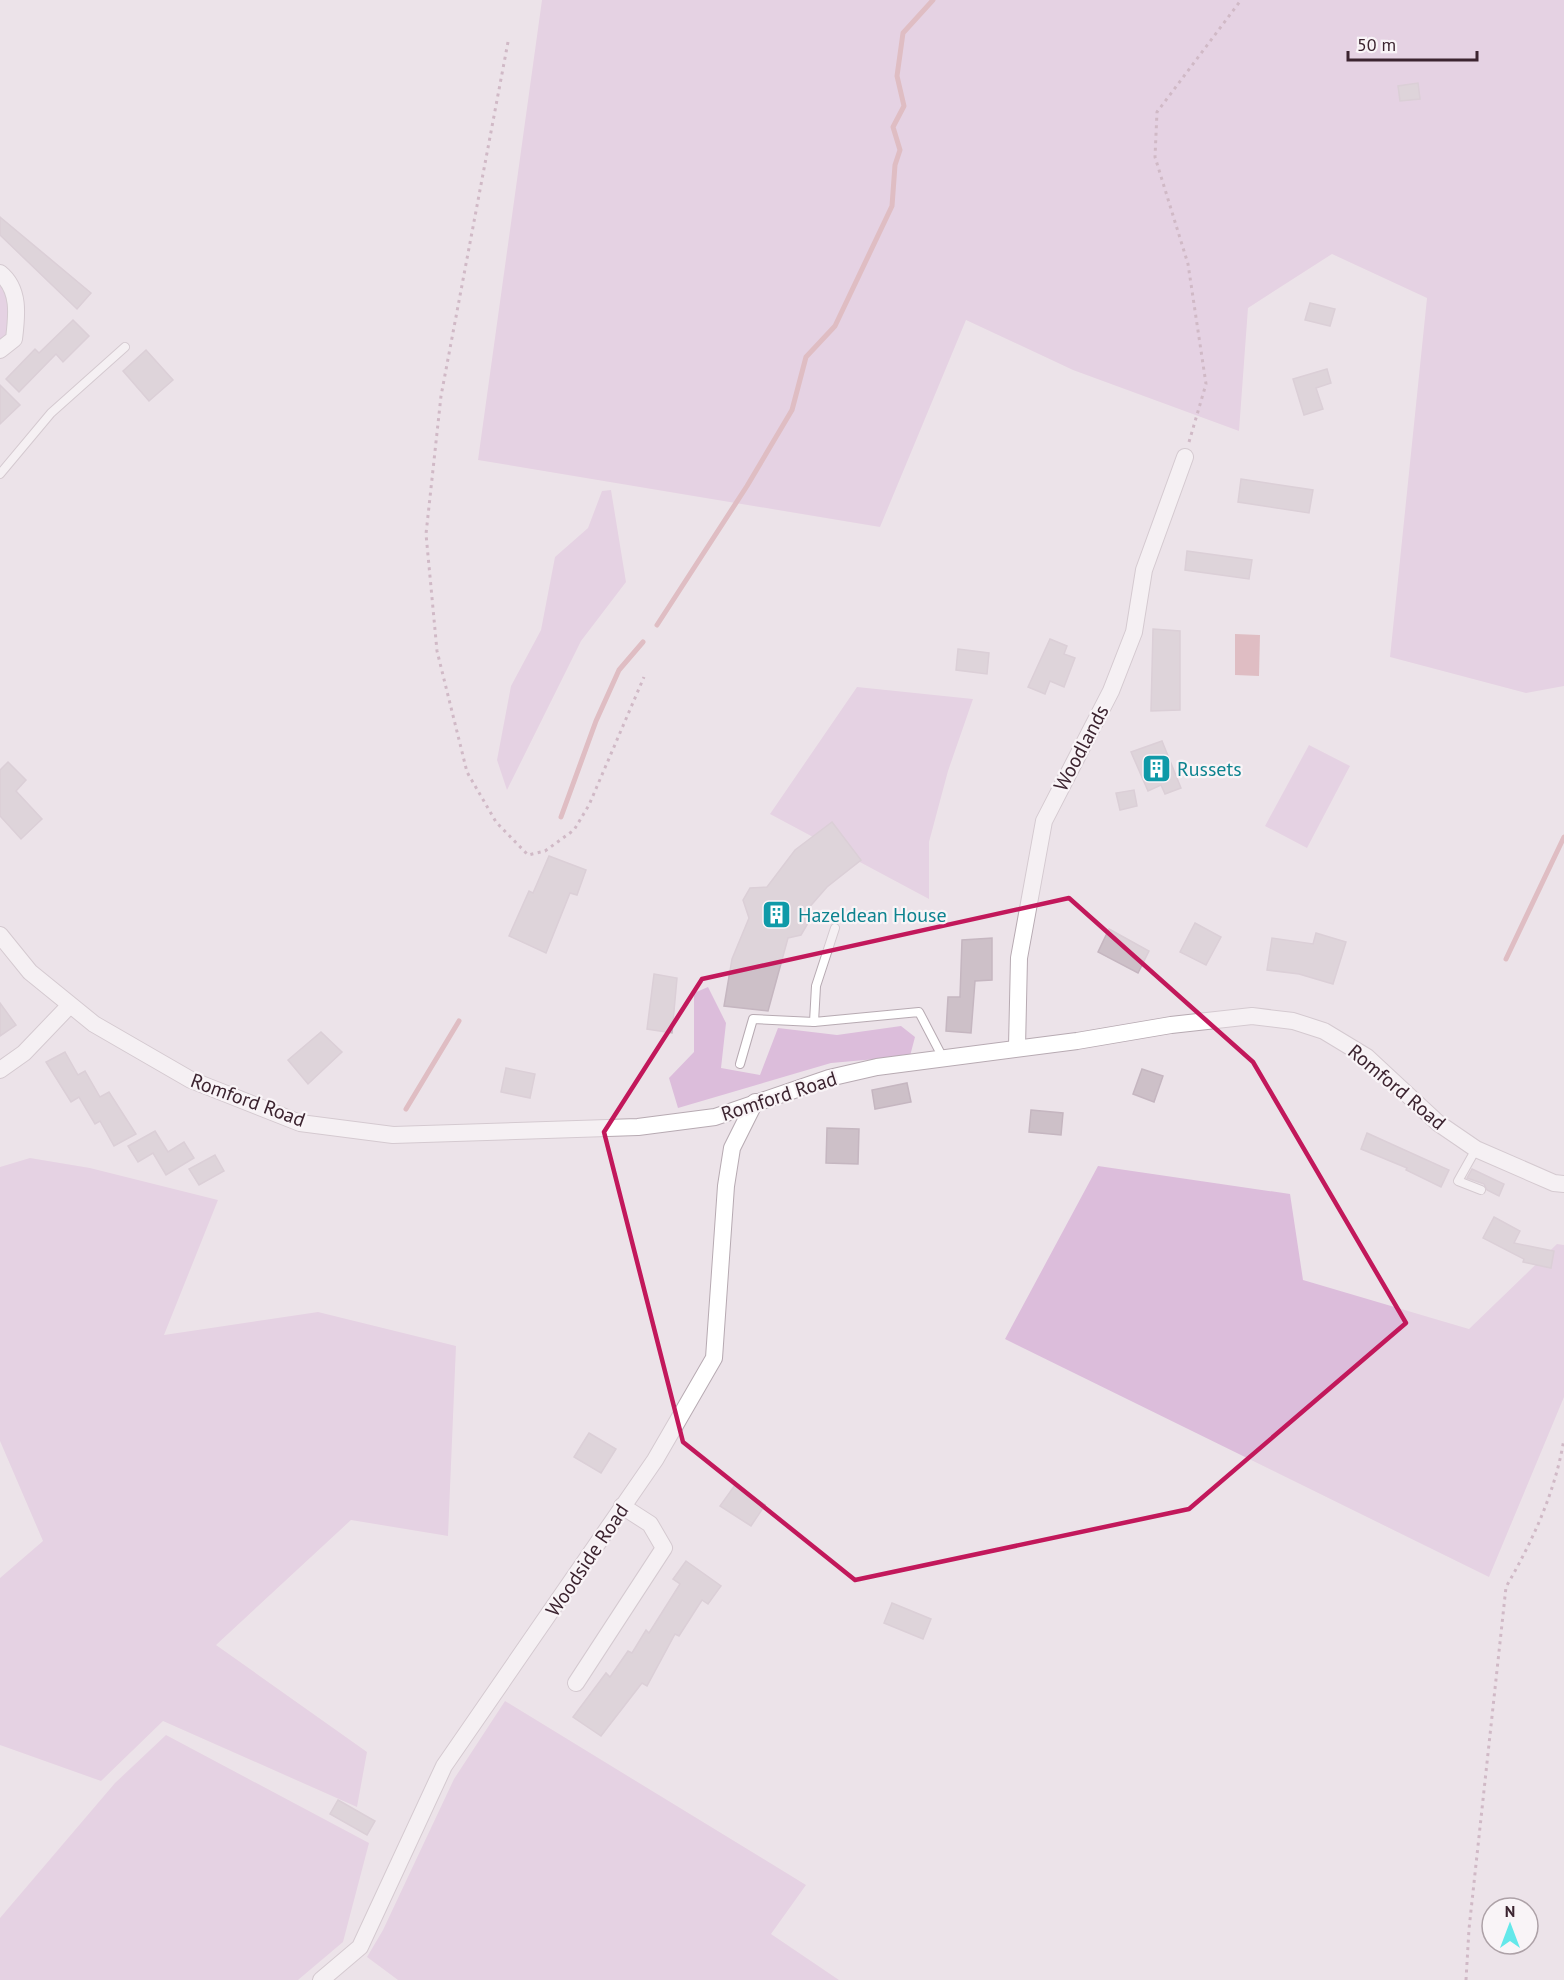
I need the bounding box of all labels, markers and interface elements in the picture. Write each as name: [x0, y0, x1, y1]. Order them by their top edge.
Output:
scale bar: [1348, 24, 1477, 62]
text: 50 m: [1357, 33, 1396, 56]
street label: Woodlands: [1048, 700, 1114, 796]
building icon: Russets: [1140, 753, 1172, 785]
place label: Russets: [1177, 756, 1242, 782]
building icon: Hazeldean House: [761, 899, 793, 931]
place label: Hazeldean House: [798, 902, 947, 928]
street label: Romford Road: [1343, 1038, 1451, 1136]
street label: Romford Road: [718, 1065, 840, 1127]
street label: Romford Road: [187, 1067, 309, 1133]
street label: Woodside Road: [540, 1499, 634, 1621]
north arrow: [1480, 1896, 1540, 1956]
text: N: [1505, 1901, 1515, 1921]

